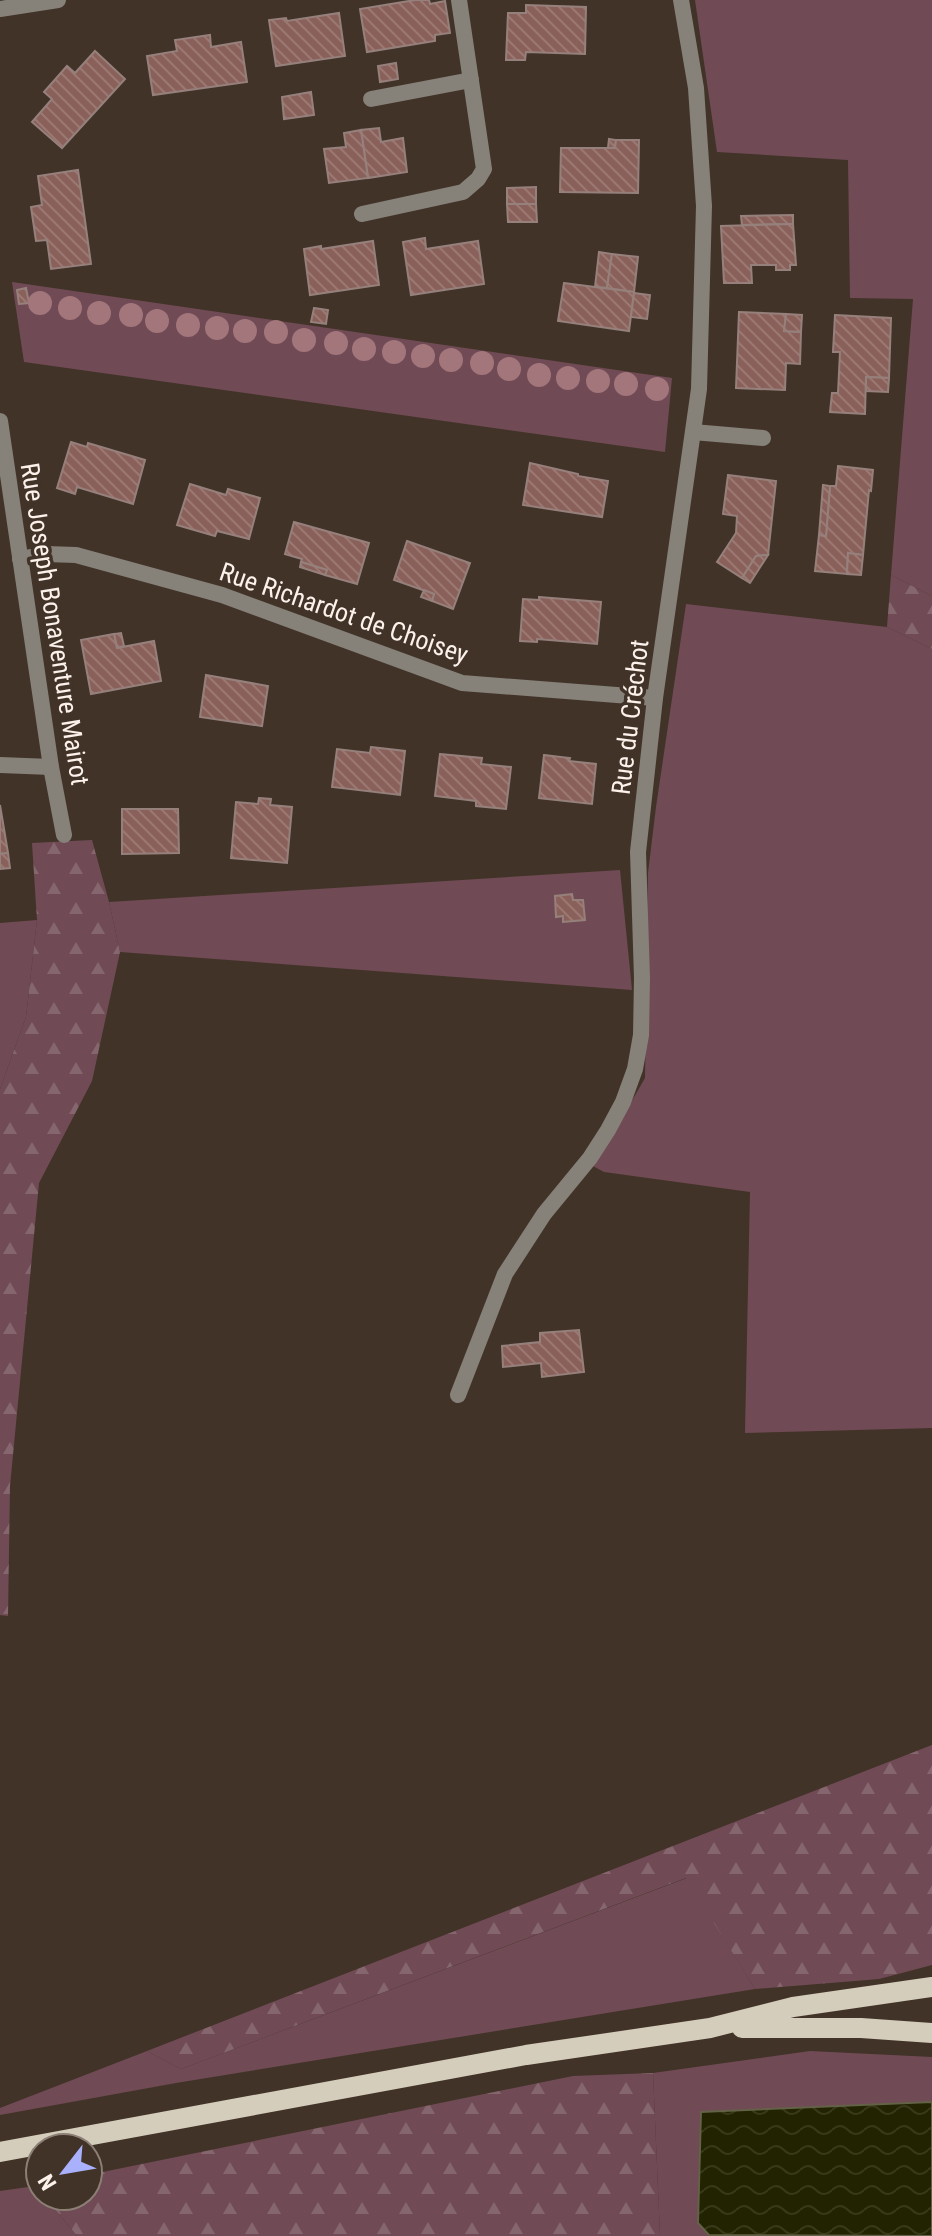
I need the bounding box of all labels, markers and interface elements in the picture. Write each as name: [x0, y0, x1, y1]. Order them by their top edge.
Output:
street label: Rue Joseph Bonaventure Mairot: [15, 461, 95, 787]
street label: Rue Richardot de Choisey: [216, 556, 472, 670]
street label: Rue du Créchot: [606, 638, 654, 796]
north arrow: [24, 2132, 104, 2212]
text: N: [33, 2170, 61, 2194]

